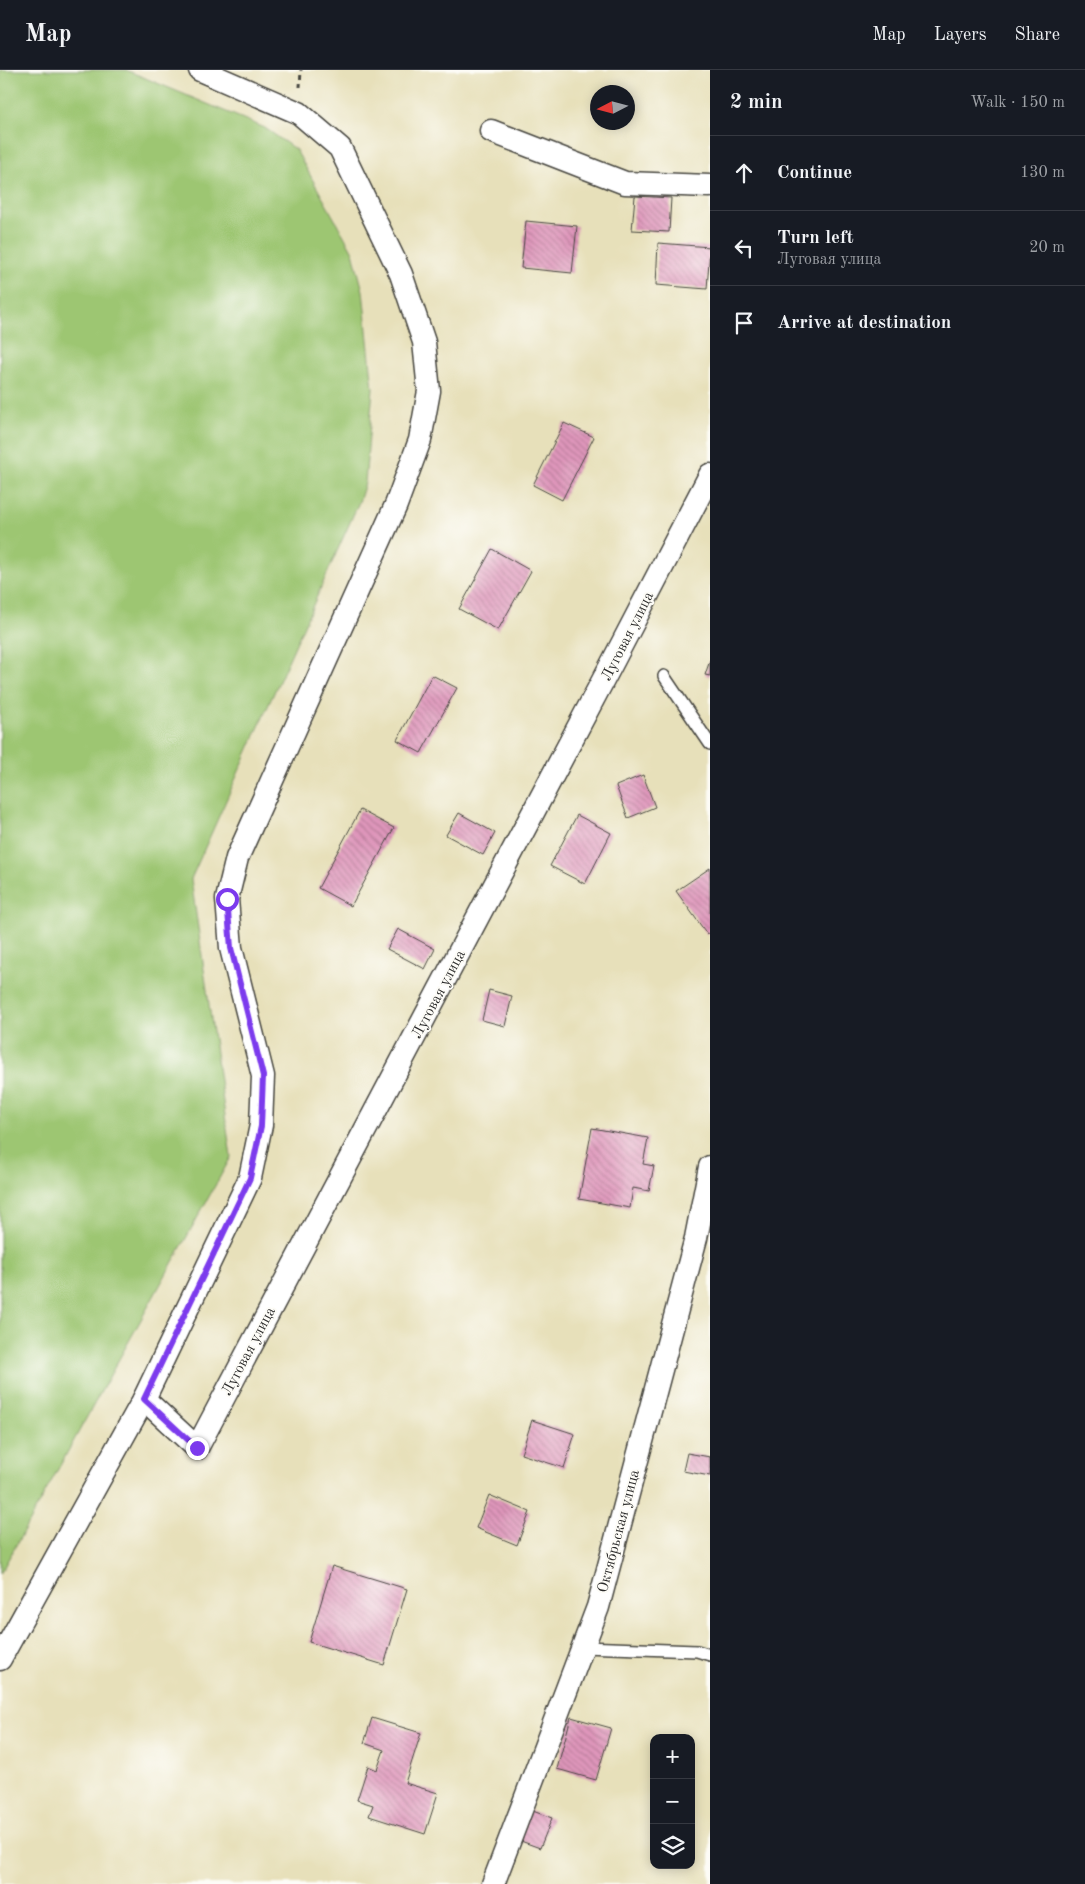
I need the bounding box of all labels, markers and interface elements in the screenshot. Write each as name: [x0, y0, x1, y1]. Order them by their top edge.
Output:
text: Map: [25, 23, 72, 47]
text: Map: [872, 26, 906, 44]
text: Layers: [934, 26, 986, 44]
text: Share: [1014, 26, 1060, 44]
north arrow: [590, 85, 635, 130]
text: 2 min: [730, 92, 783, 113]
text: Walk · 150 m: [970, 95, 1065, 111]
icon: ahead: [730, 159, 758, 187]
text: Continue: [777, 164, 852, 183]
text: 130 m: [1020, 165, 1065, 181]
text: Turn left: [777, 229, 854, 248]
icon: left: [730, 234, 758, 262]
text: 20 m: [1029, 240, 1065, 256]
text: Луговая улица: [777, 252, 881, 268]
icon: arrive: [730, 309, 758, 337]
text: Arrive at destination: [777, 314, 951, 333]
street label: Луговая улица: [599, 589, 657, 684]
route start: [216, 888, 239, 911]
street label: Луговая улица: [410, 947, 469, 1041]
street label: Луговая улица: [220, 1304, 279, 1398]
route end: [186, 1437, 209, 1460]
street label: Октябрьская улица: [596, 1468, 643, 1595]
map controls: [650, 1734, 695, 1869]
button: +: [650, 1734, 695, 1779]
button: −: [650, 1779, 695, 1824]
button: layers: [650, 1824, 695, 1869]

